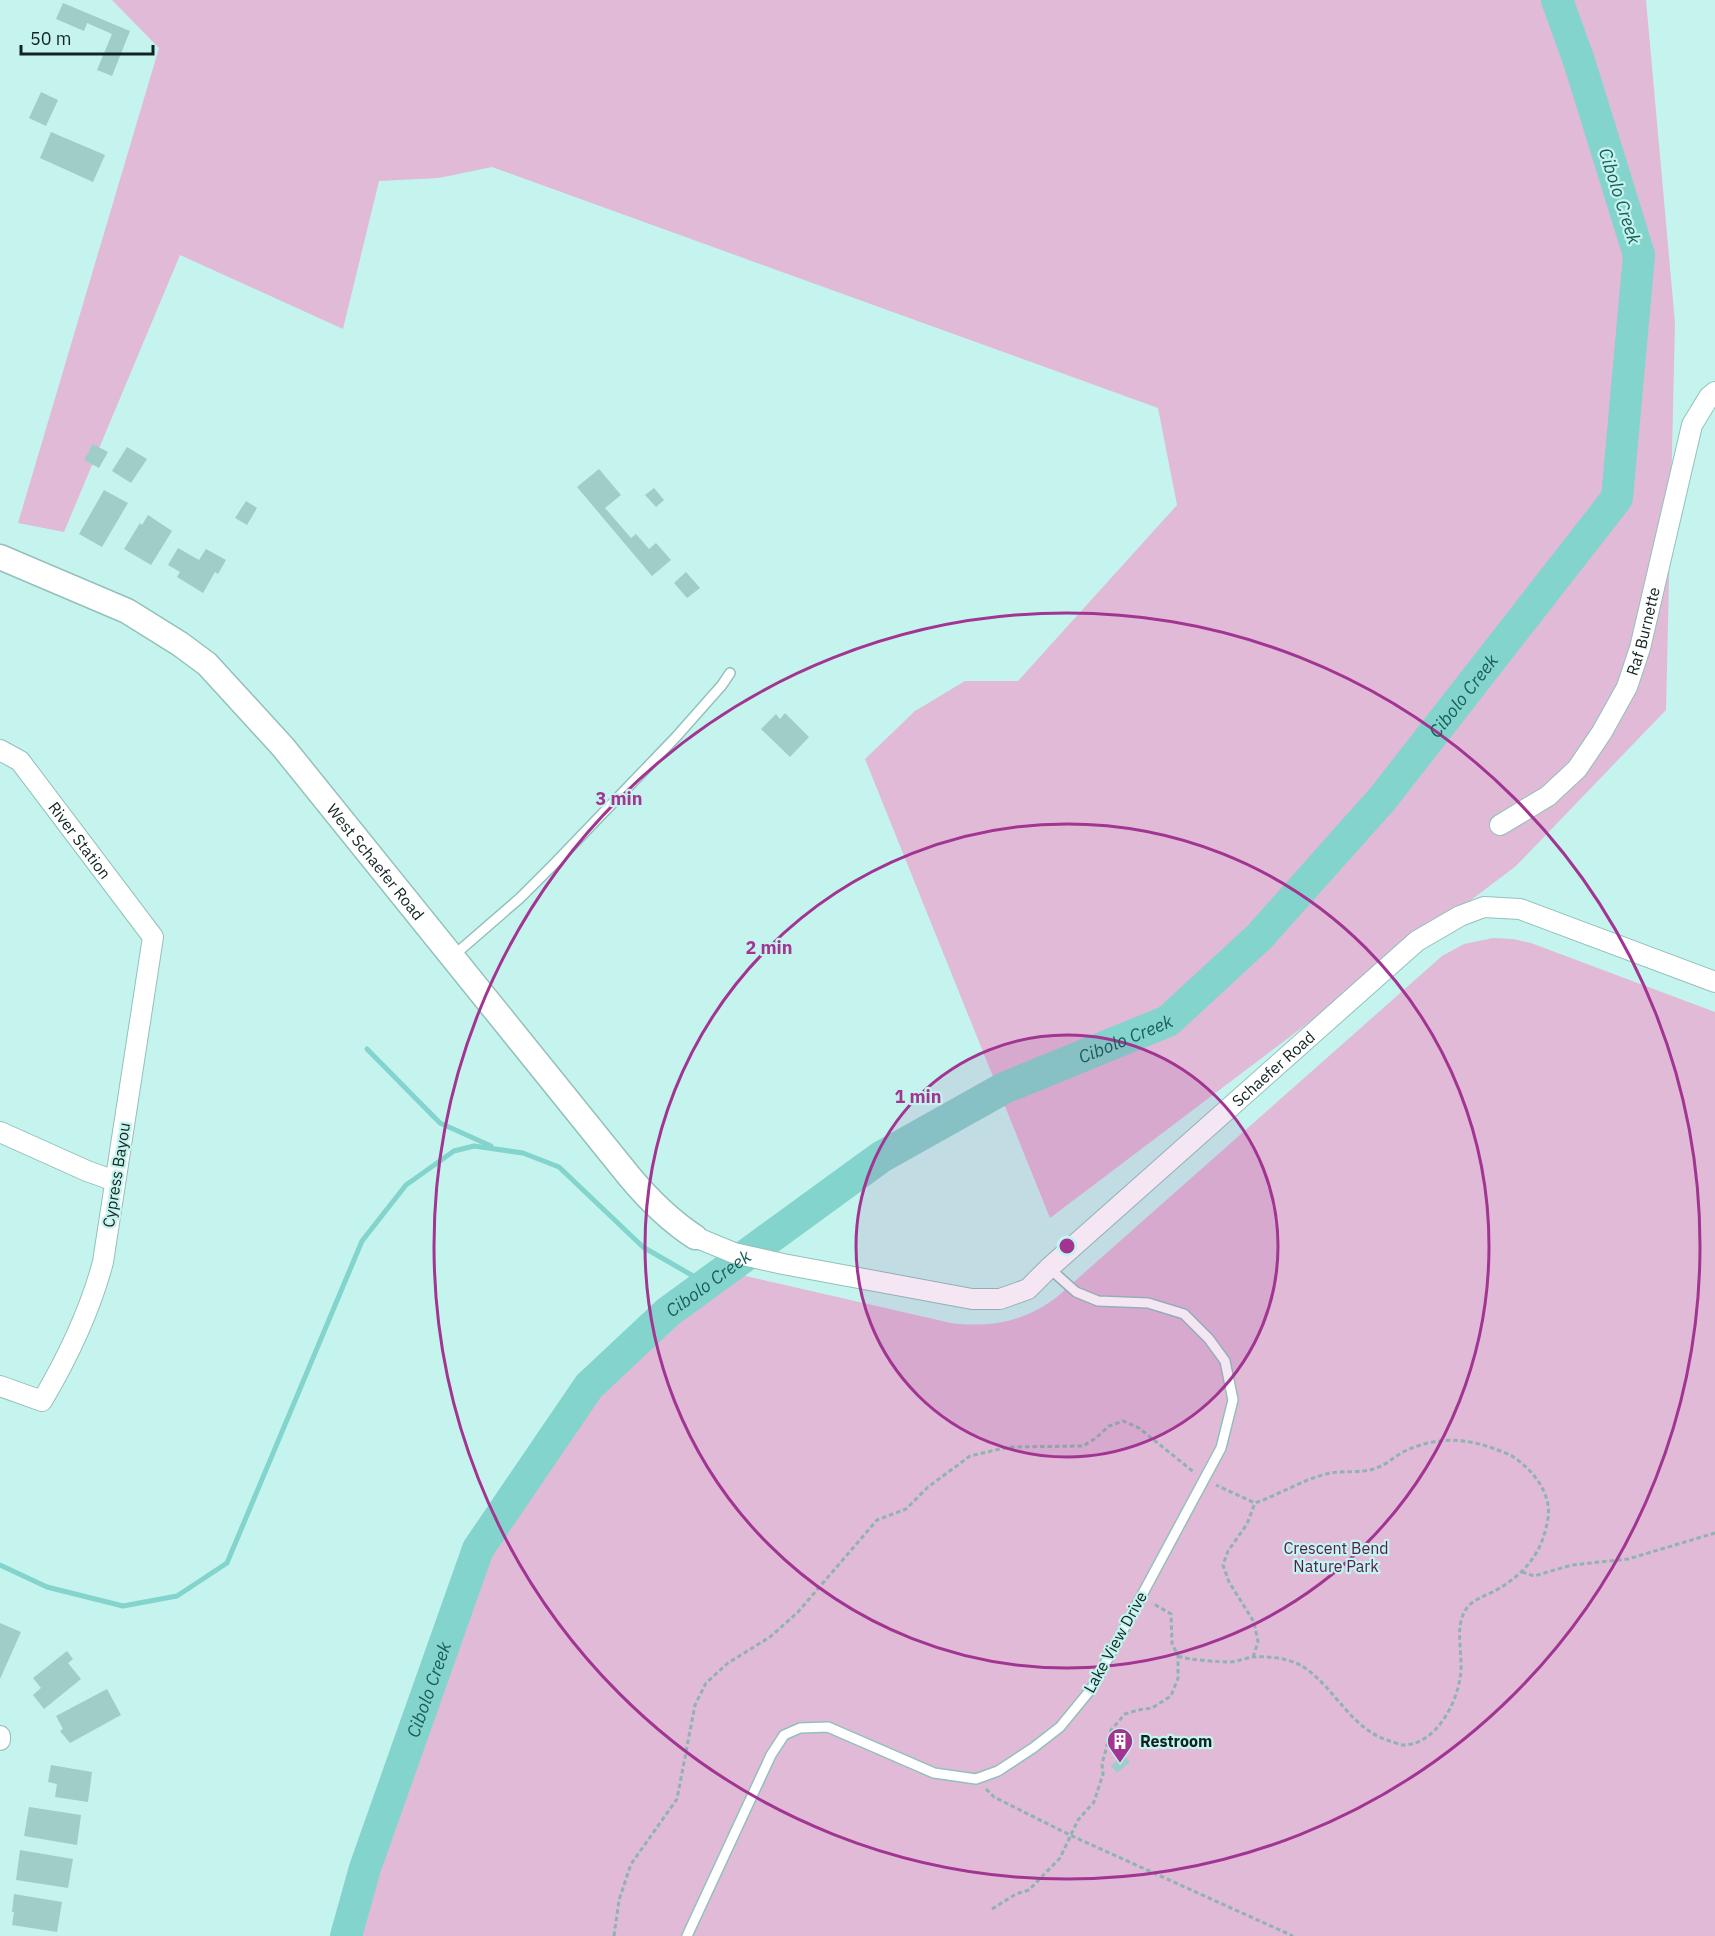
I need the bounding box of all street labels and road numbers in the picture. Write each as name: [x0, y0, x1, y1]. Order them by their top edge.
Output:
street label: Raf Burnette: [1622, 585, 1664, 678]
street label: River Station: [44, 798, 115, 883]
street label: West Schaefer Road: [323, 799, 429, 924]
street label: Schaefer Road: [1228, 1027, 1319, 1111]
street label: Cypress Bayou: [98, 1121, 134, 1229]
street label: Lake View Drive: [1079, 1588, 1151, 1696]

